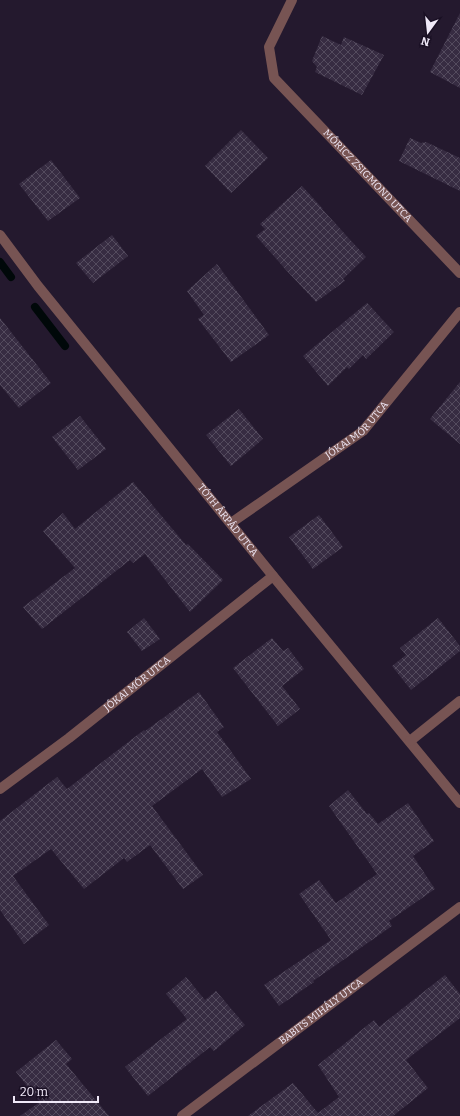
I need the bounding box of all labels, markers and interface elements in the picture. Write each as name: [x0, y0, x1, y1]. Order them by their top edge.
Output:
north arrow: [408, 12, 448, 52]
text: N: [419, 34, 431, 49]
street label: MÓRICZ ZSIGMOND UTCA: [320, 127, 415, 225]
street label: JÓKAI MÓR UTCA: [322, 398, 391, 462]
street label: TÓTH ÁRPÁD UTCA: [195, 482, 261, 559]
street label: JÓKAI MÓR UTCA: [101, 653, 174, 714]
street label: BABITS MIHÁLY UTCA: [277, 975, 366, 1047]
scale bar: [14, 1078, 98, 1104]
text: 20 m: [20, 1085, 49, 1099]

